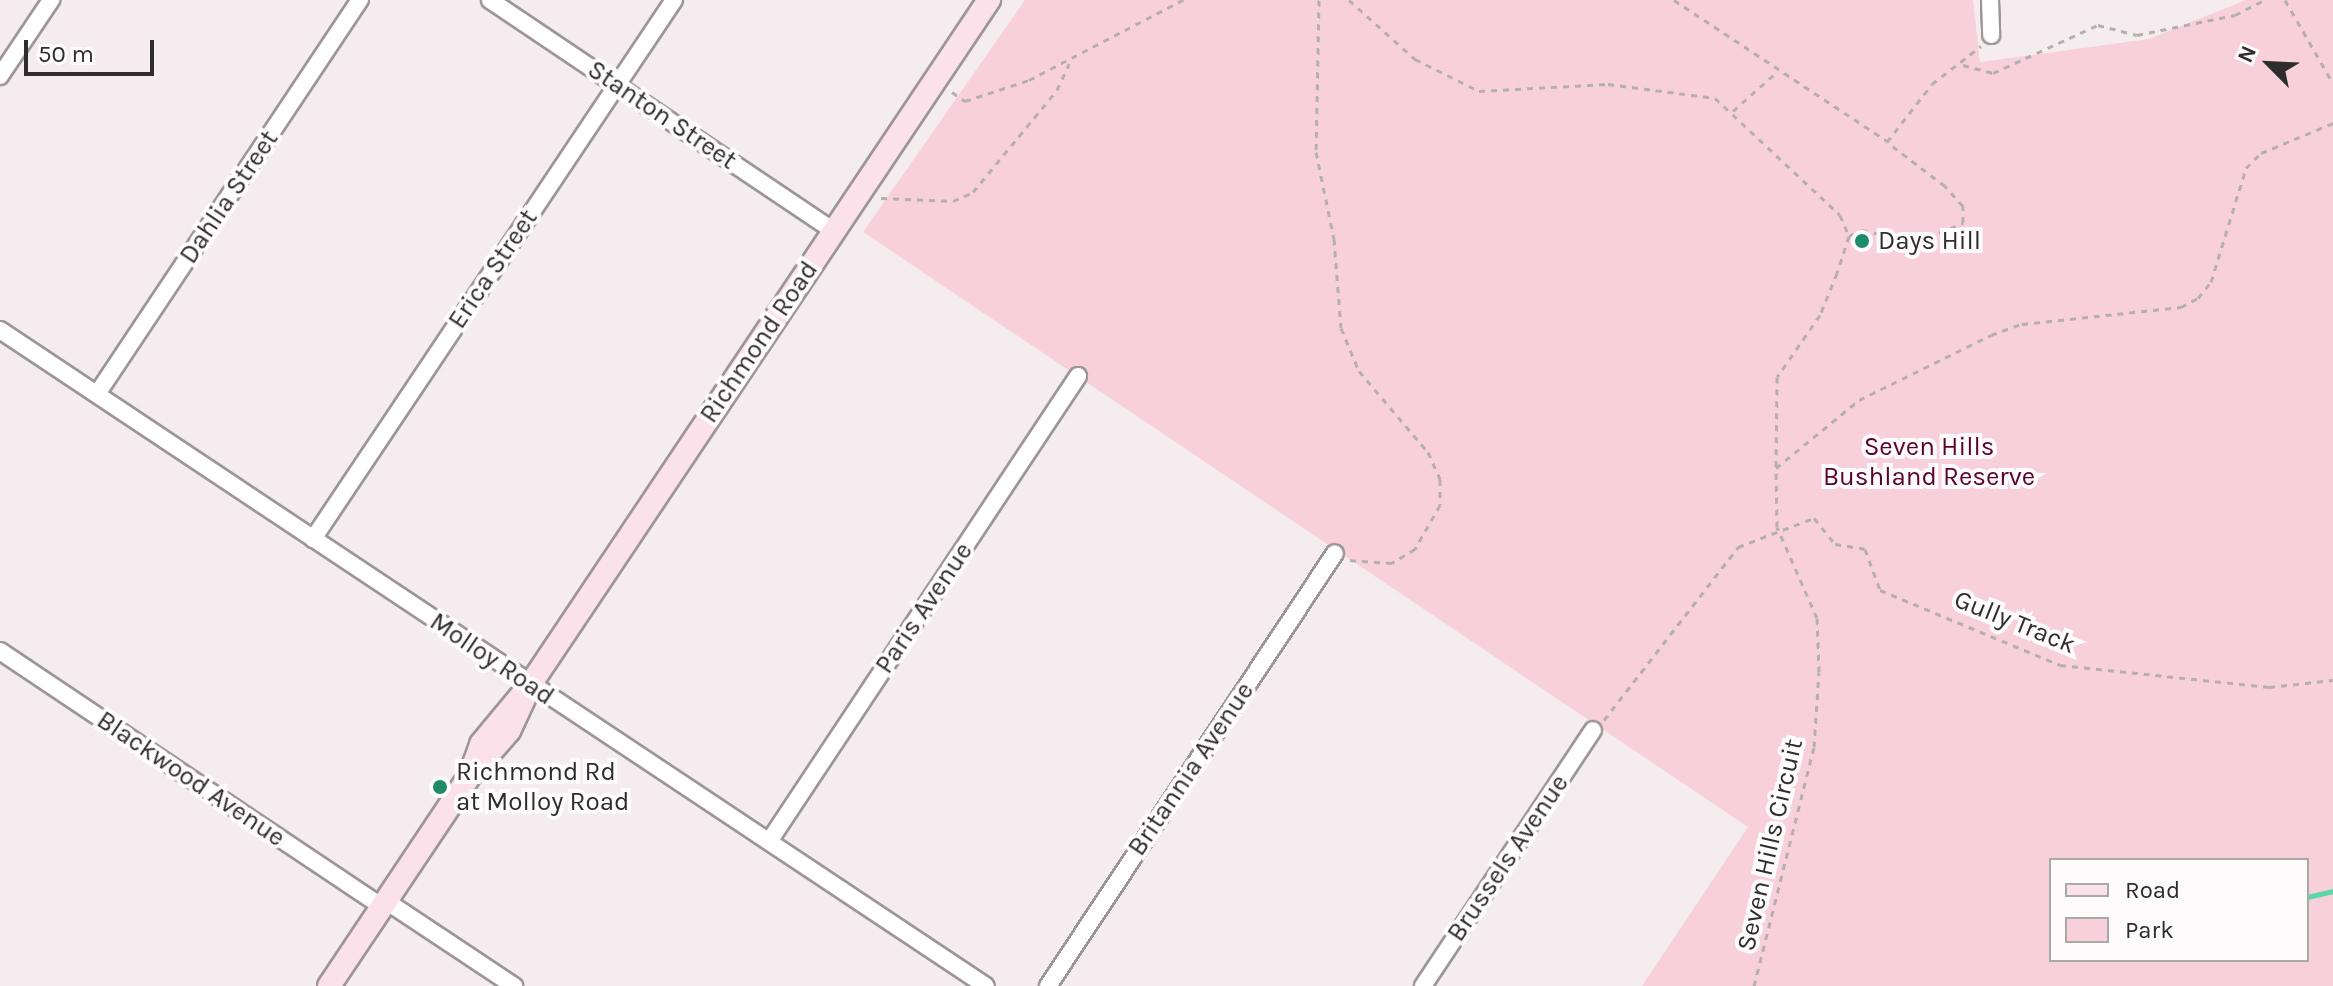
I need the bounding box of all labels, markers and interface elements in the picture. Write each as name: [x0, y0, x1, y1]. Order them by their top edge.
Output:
scale bar: [28, 24, 158, 74]
north arrow: [2229, 24, 2309, 104]
text: 50 m: [38, 40, 94, 68]
text: N: [2232, 42, 2262, 67]
street label: Stanton Street: [582, 54, 742, 176]
street label: Dahlia Street: [173, 124, 285, 270]
street label: Erica Street: [442, 203, 544, 335]
place label: Days Hill: [1878, 225, 1981, 257]
marker: Days Hill: [1853, 232, 1871, 250]
street label: Richmond Road: [693, 255, 825, 429]
park label: Seven Hills Bushland Reserve: [1823, 431, 2035, 492]
street label: Paris Avenue: [869, 537, 979, 679]
street label: Gully Track: [1950, 584, 2080, 660]
street label: Molloy Road: [424, 606, 560, 712]
street label: Britannia Avenue: [1121, 676, 1261, 862]
street label: Blackwood Avenue: [91, 704, 291, 854]
street label: Seven Hills Circuit: [1730, 736, 1810, 954]
place label: Richmond Rd at Molloy Road: [456, 756, 629, 818]
street label: Brussels Avenue: [1441, 769, 1575, 947]
marker: Richmond Rd at Molloy Road: [431, 778, 449, 796]
legend: [2049, 858, 2309, 962]
text: Road: [2125, 876, 2180, 904]
text: Park: [2125, 916, 2174, 944]

